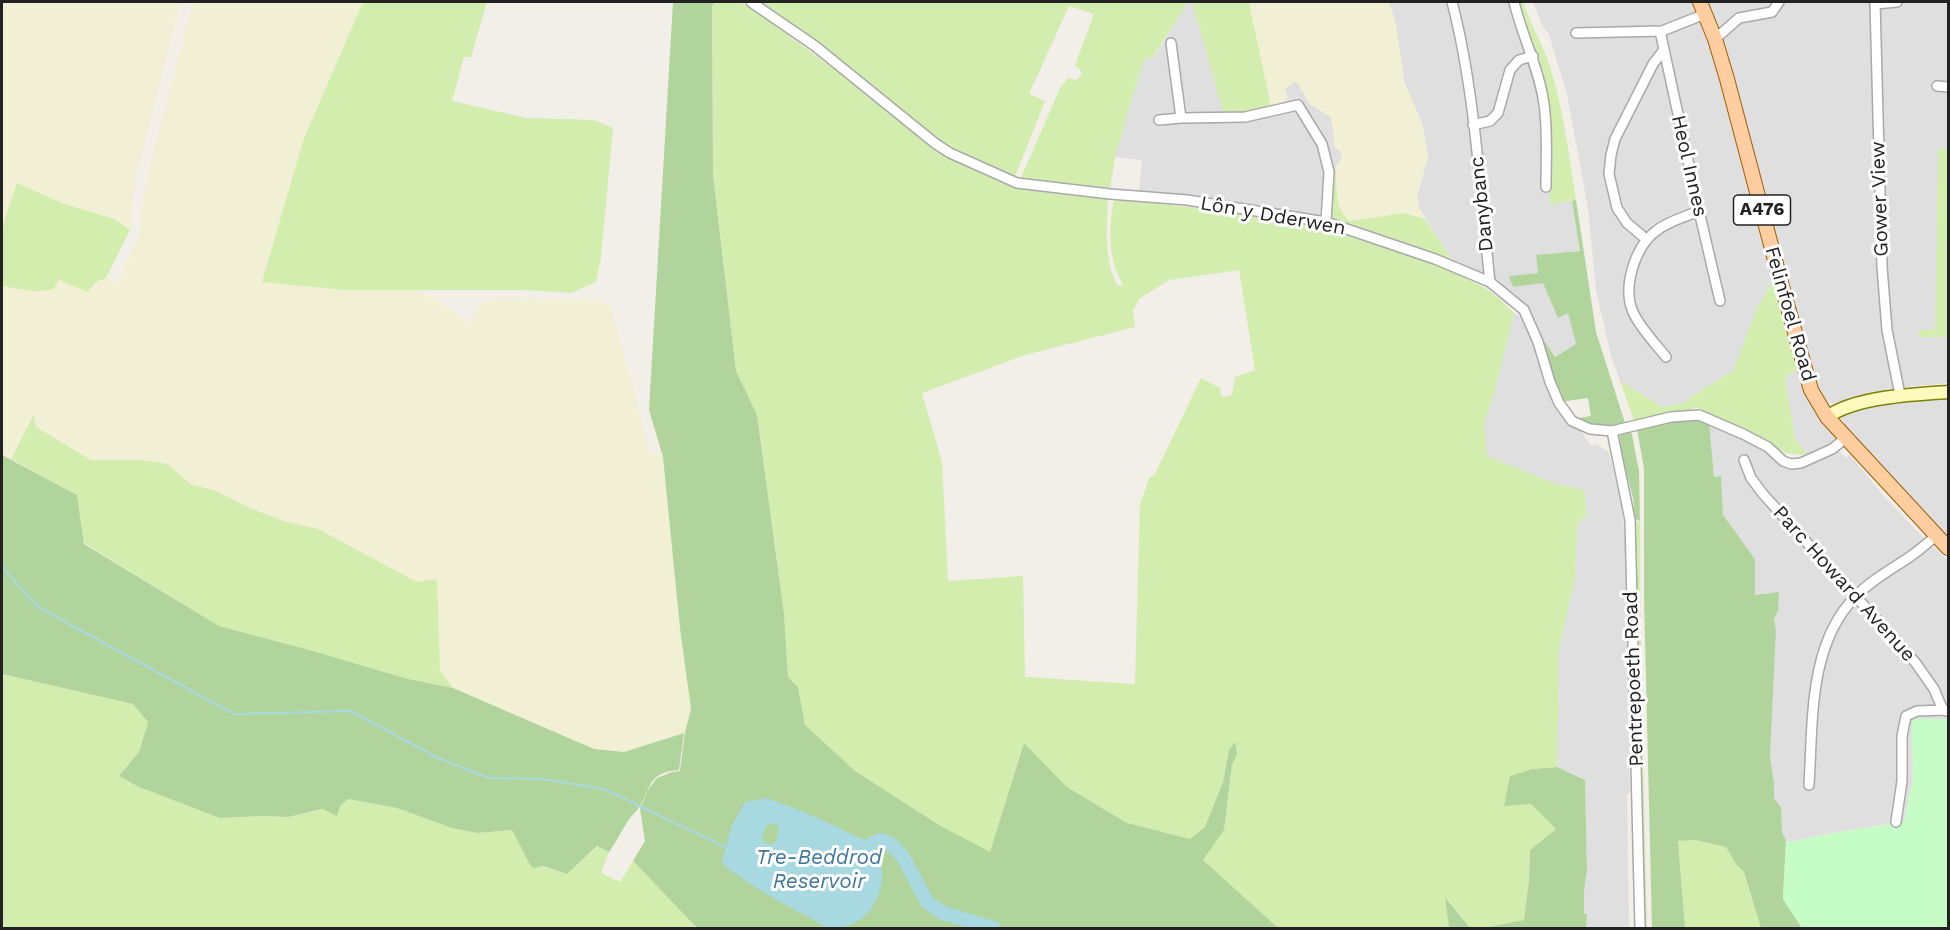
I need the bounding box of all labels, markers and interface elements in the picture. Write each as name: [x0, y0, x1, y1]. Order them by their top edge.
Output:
street label: Heol Innes: [1666, 113, 1712, 219]
street label: Gower View: [1866, 141, 1894, 257]
street label: Danybanc: [1465, 155, 1499, 253]
street label: Lôn y Dderwen: [1199, 191, 1347, 241]
road number: A476: [1734, 195, 1790, 225]
street label: Felinfoel Road: [1759, 244, 1821, 384]
street label: Parc Howard Avenue: [1768, 501, 1920, 667]
street label: Pentrepoeth Road: [1619, 591, 1649, 767]
water label: Tre-Beddrod Reservoir: [756, 845, 882, 895]

